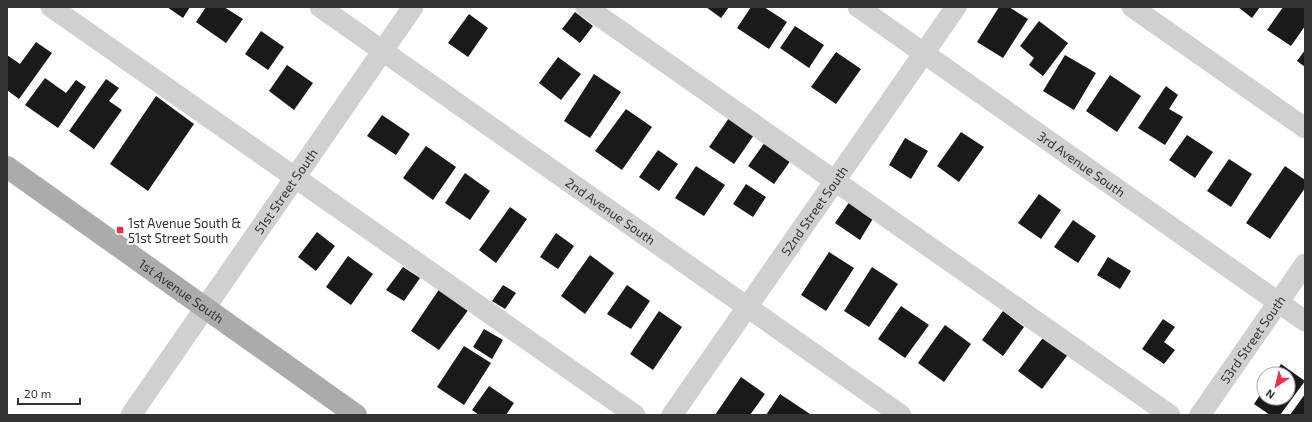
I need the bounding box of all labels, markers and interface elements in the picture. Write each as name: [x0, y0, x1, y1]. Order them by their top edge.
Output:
street label: 3rd Avenue South: [1034, 128, 1128, 200]
street label: 51st Street South: [251, 145, 321, 237]
street label: 52nd Street South: [777, 163, 851, 259]
street label: 2nd Avenue South: [563, 174, 659, 248]
place label: 1st Avenue South & 51st Street South: [128, 215, 241, 246]
marker: 1st Avenue South & 51st Street South: [115, 225, 125, 235]
street label: 1st Avenue South: [136, 255, 227, 327]
street label: 53rd Street South: [1216, 292, 1289, 386]
north arrow: [1256, 366, 1296, 406]
scale bar: [18, 380, 80, 406]
text: 20 m: [24, 386, 51, 400]
text: N: [1263, 387, 1277, 402]

